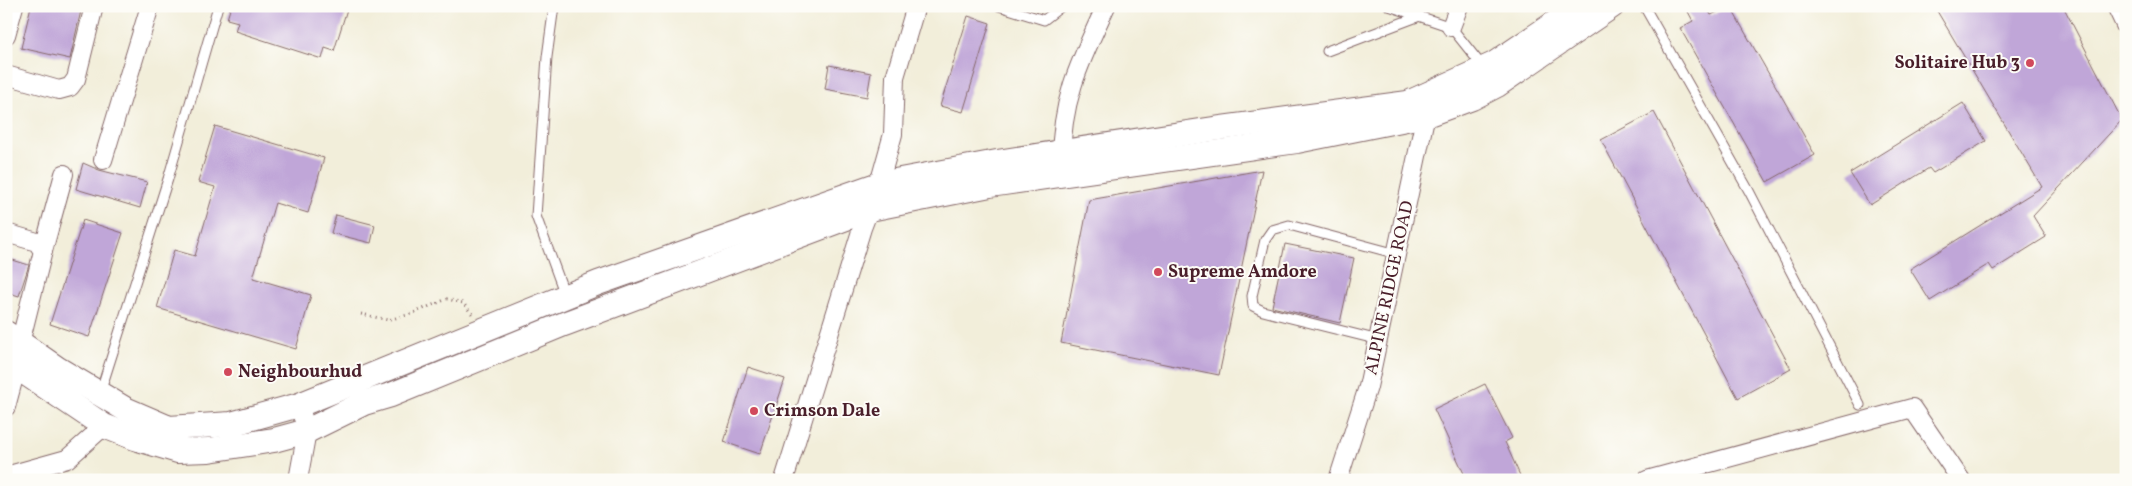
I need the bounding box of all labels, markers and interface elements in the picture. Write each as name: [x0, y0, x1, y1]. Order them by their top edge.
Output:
place label: Solitaire Hub 3: [1894, 51, 2020, 76]
marker: Solitaire Hub 3: [2024, 57, 2036, 69]
street label: ALPINE RIDGE ROAD: [1359, 198, 1421, 378]
place label: Supreme Amdore: [1168, 260, 1317, 285]
marker: Supreme Amdore: [1152, 266, 1164, 278]
place label: Neighbourhud: [238, 360, 362, 385]
marker: Neighbourhud: [222, 366, 234, 378]
place label: Crimson Dale: [764, 399, 880, 424]
marker: Crimson Dale: [748, 405, 760, 417]

